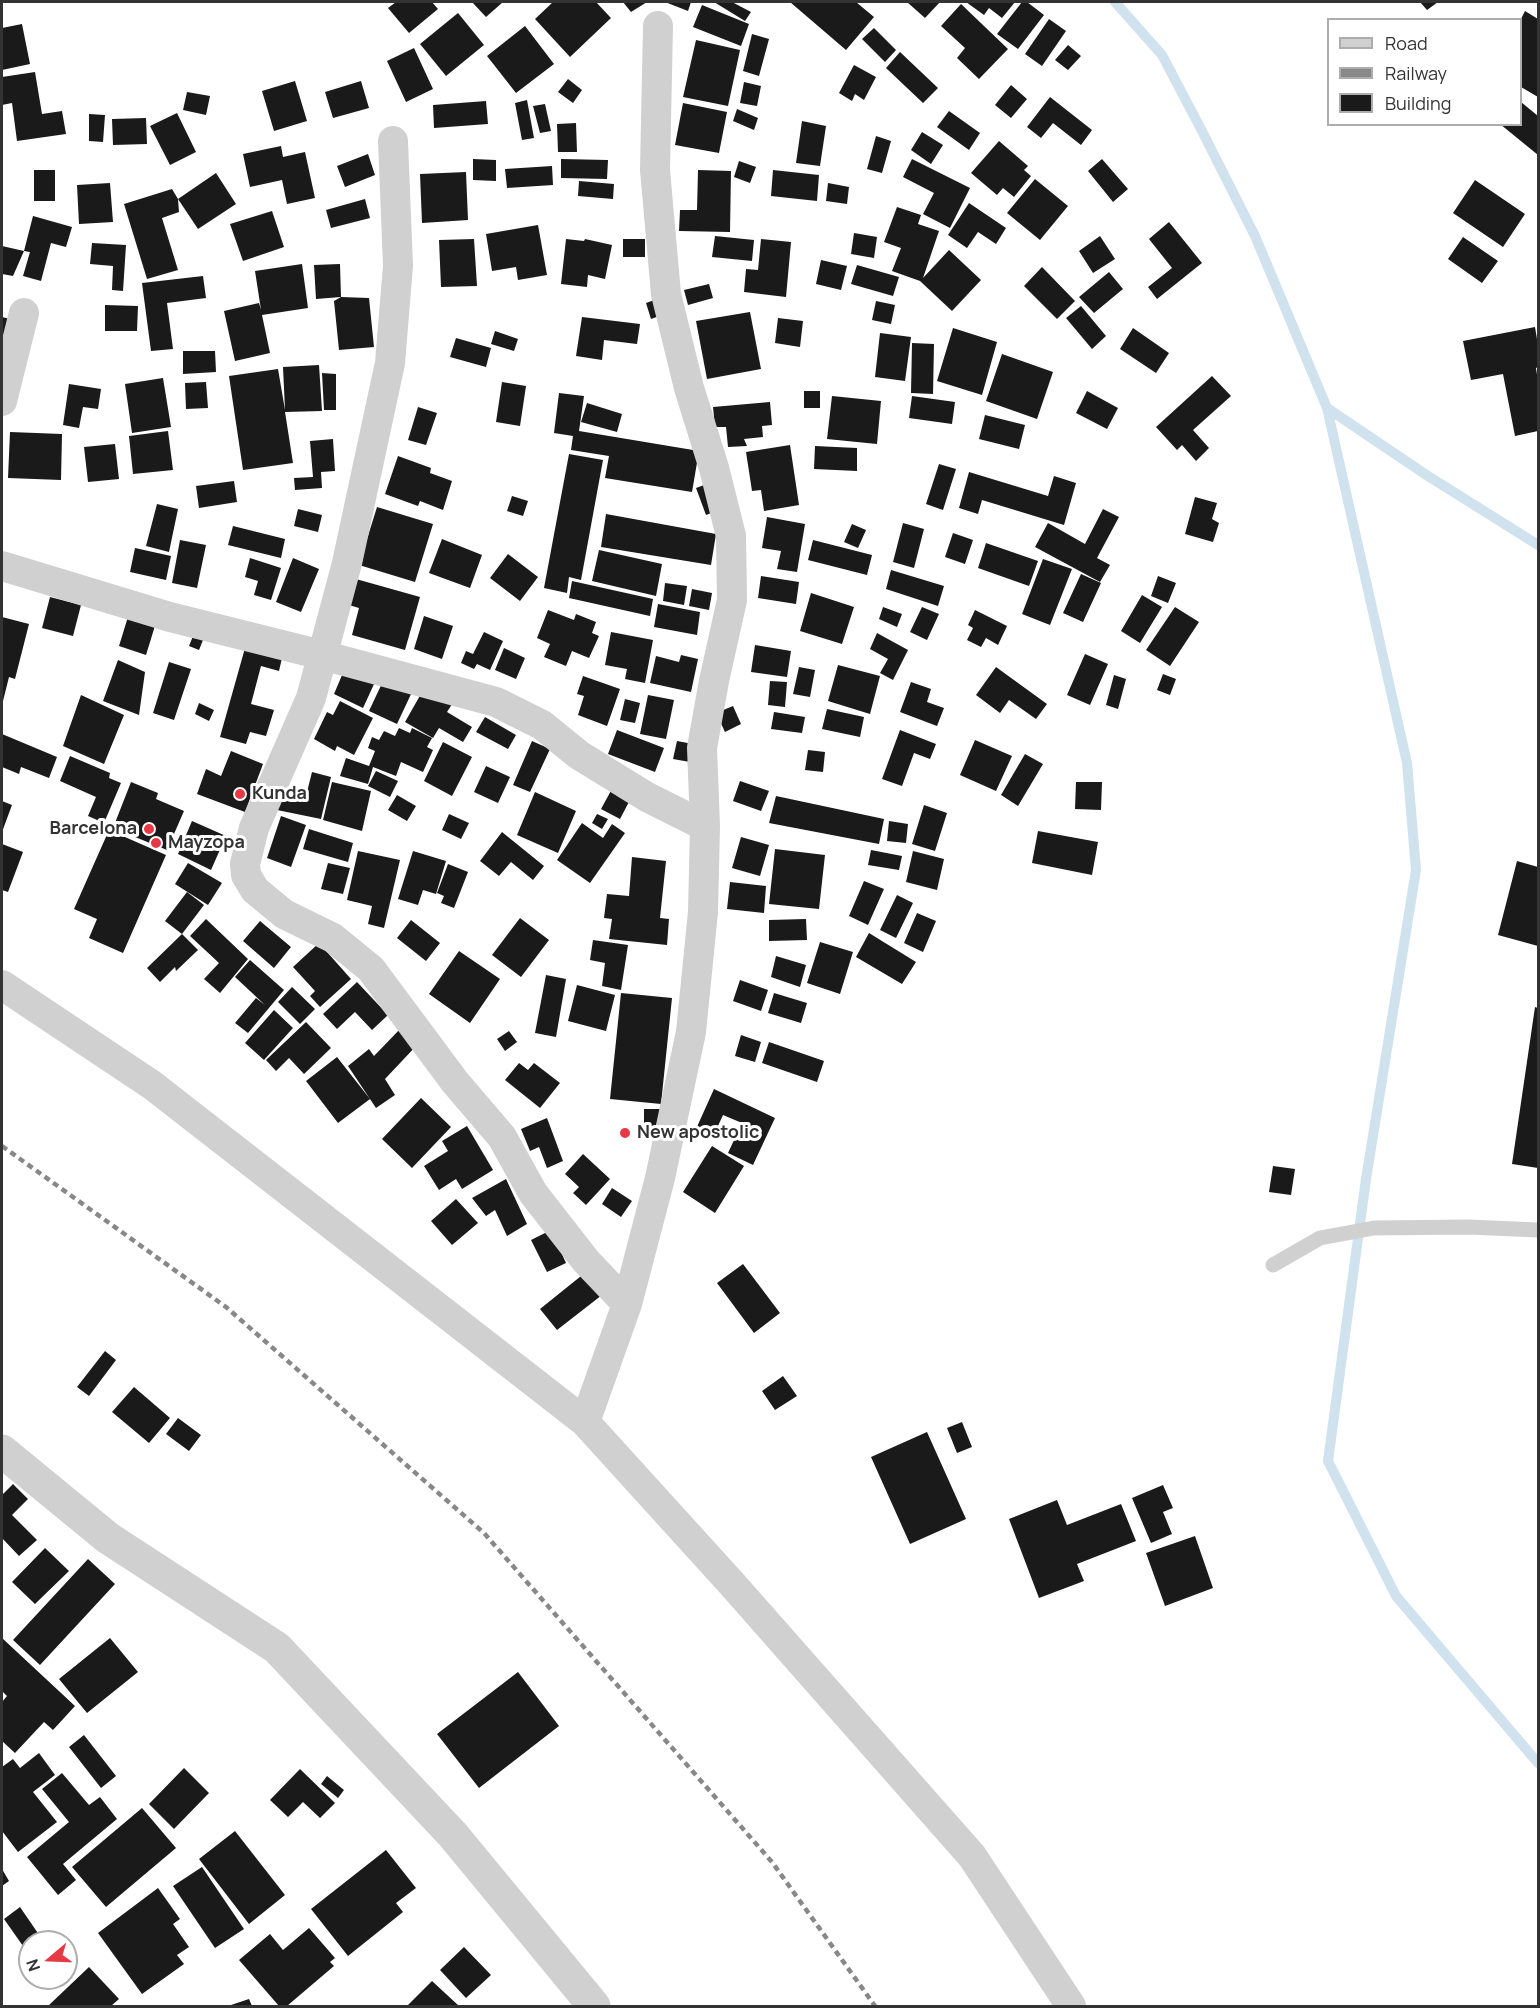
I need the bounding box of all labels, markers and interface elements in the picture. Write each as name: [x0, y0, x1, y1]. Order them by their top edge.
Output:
legend: [1327, 18, 1522, 126]
text: Road: [1385, 31, 1428, 55]
text: Railway: [1385, 61, 1447, 85]
text: Building: [1385, 91, 1451, 115]
place label: Kunda: [252, 783, 307, 805]
marker: Kunda: [233, 787, 247, 801]
place label: Barcelona: [50, 818, 137, 840]
marker: Barcelona: [142, 822, 156, 836]
place label: Mayzopa: [168, 832, 245, 854]
marker: Mayzopa: [149, 836, 163, 850]
place label: New apostolic: [637, 1122, 759, 1144]
marker: New apostolic: [618, 1126, 632, 1140]
north arrow: [18, 1930, 78, 1990]
text: N: [21, 1956, 45, 1974]

